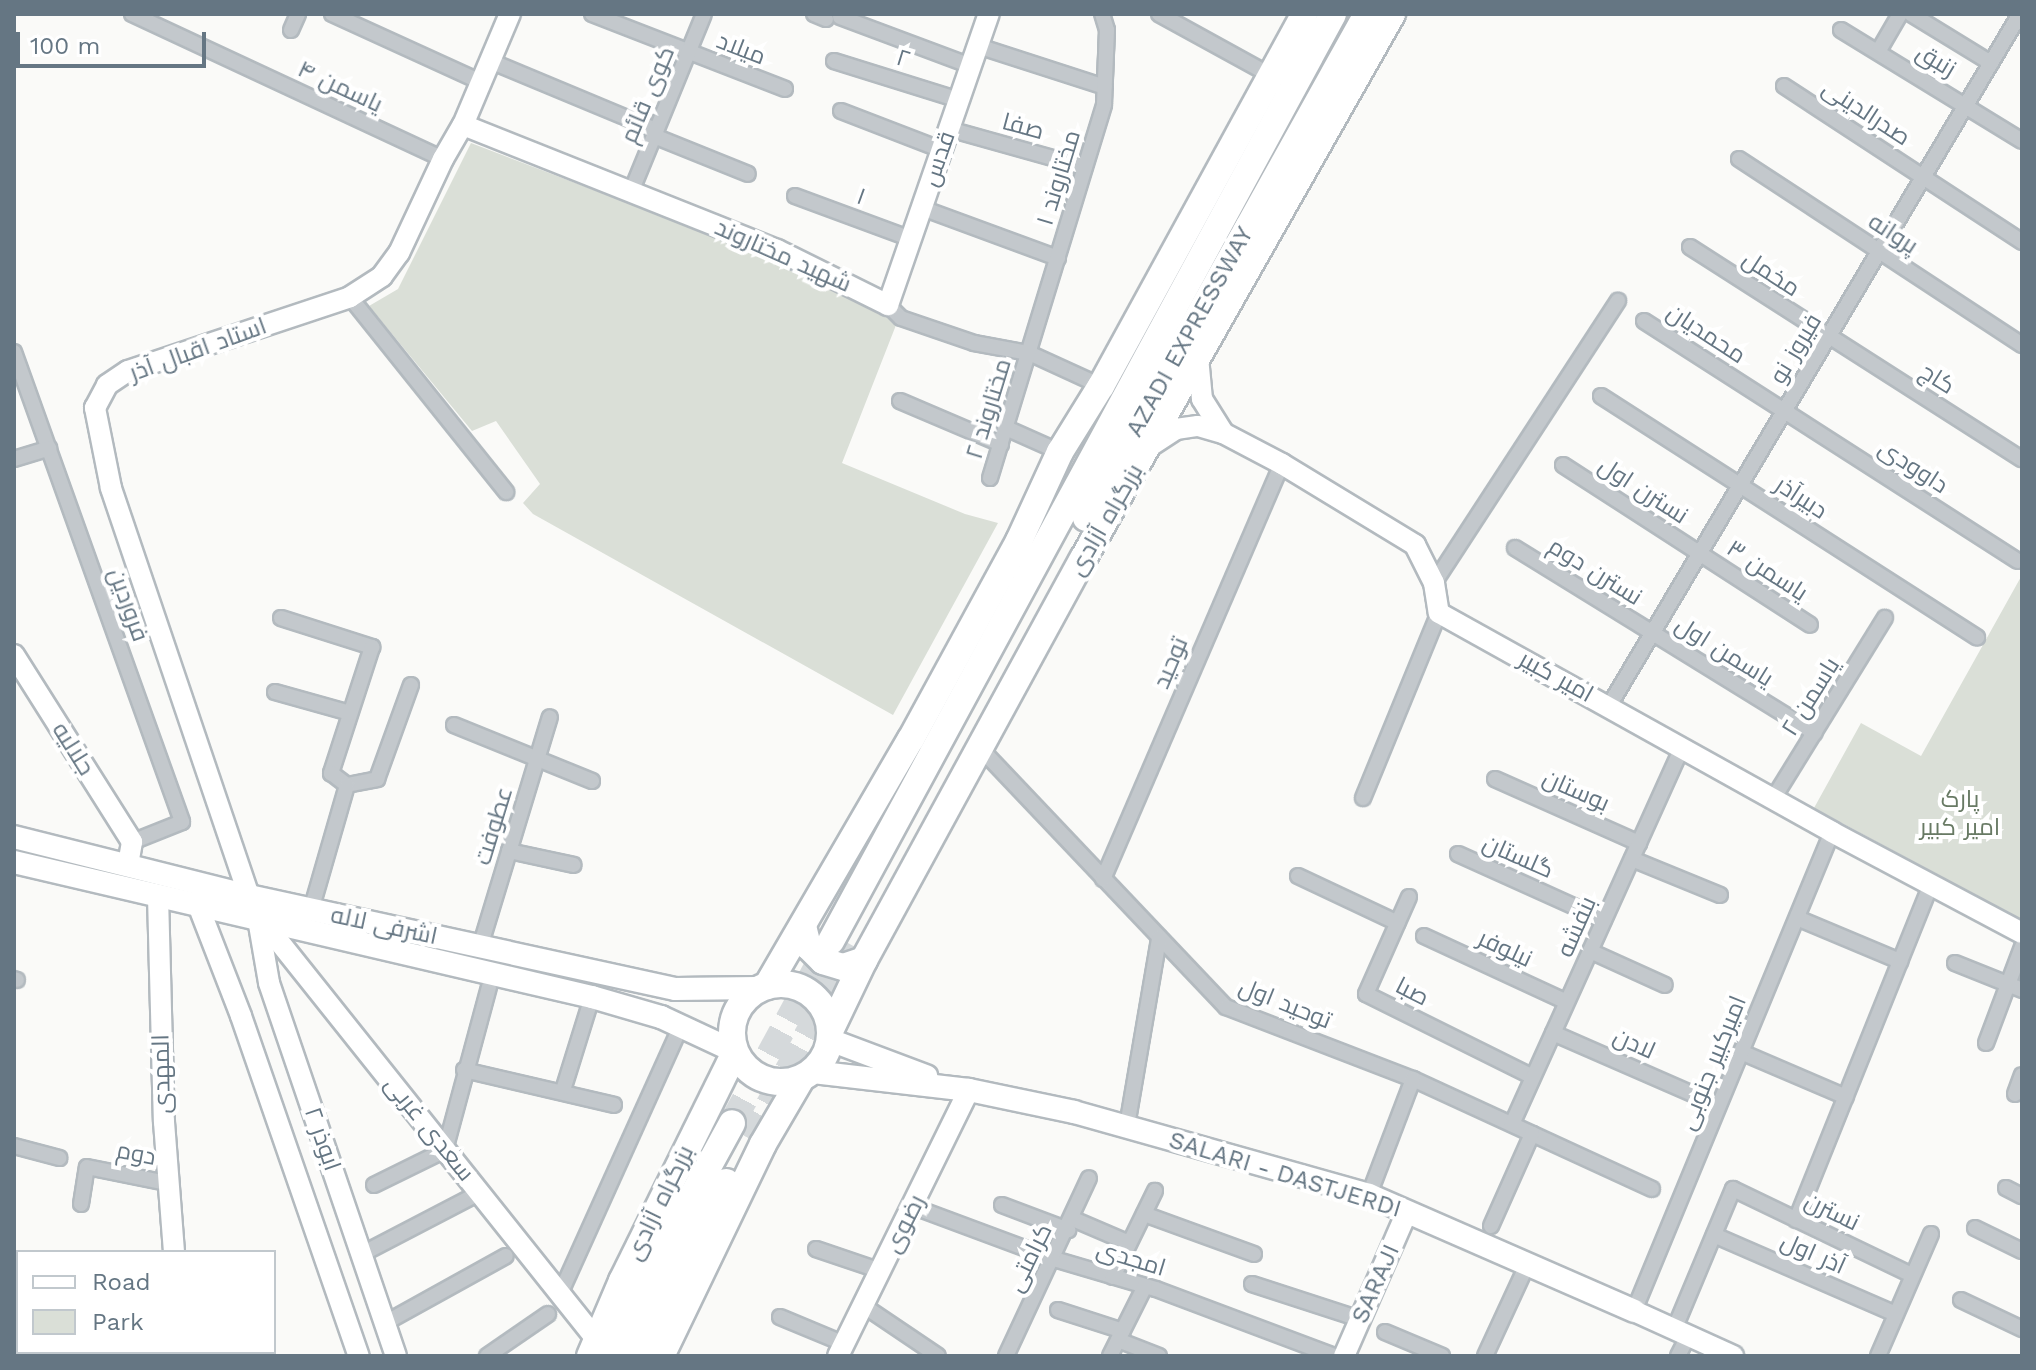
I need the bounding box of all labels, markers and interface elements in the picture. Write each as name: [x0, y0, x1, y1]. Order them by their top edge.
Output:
scale bar: [20, 16, 210, 66]
street label: میلاد: [712, 27, 770, 71]
text: 100 m: [30, 32, 100, 60]
street label: زنبق: [1911, 38, 1961, 84]
street label: کوی قائم: [615, 42, 681, 148]
street label: ۲: [893, 43, 913, 75]
street label: یاسمن ۴: [293, 55, 387, 119]
street label: صدرالدینی: [1816, 74, 1916, 152]
street label: صفا: [999, 108, 1047, 146]
street label: مختاروند ۱: [1031, 127, 1087, 229]
street label: قدس: [916, 128, 962, 190]
street label: ۱: [853, 182, 869, 212]
street label: پروانه: [1863, 207, 1923, 261]
street label: شهید مختاروند: [710, 213, 856, 299]
street label: AZADI EXPRESSWAY: [1120, 222, 1260, 442]
street label: مخمل: [1737, 245, 1805, 303]
street label: محمدیان: [1661, 298, 1751, 370]
street label: فیروز نو: [1764, 309, 1828, 389]
street label: استاد اقبال آذر: [125, 312, 271, 388]
street label: مختاروند ۲: [960, 355, 1018, 463]
street label: کاج: [1914, 357, 1960, 401]
street label: داوودی: [1873, 434, 1953, 500]
street label: نسترن اول: [1593, 451, 1693, 531]
street label: بزرگراه آزادی: [1062, 459, 1150, 581]
street label: دبیرآذر: [1769, 471, 1833, 525]
street label: نسترن دوم: [1543, 532, 1647, 612]
street label: یاسمن ۳: [1721, 534, 1813, 608]
street label: فروردین: [101, 564, 155, 646]
street label: یاسمن اول: [1670, 611, 1778, 693]
street label: توحید: [1147, 633, 1195, 693]
street label: امیر کبیر: [1514, 645, 1598, 709]
street label: یاسمن ۲: [1776, 652, 1846, 742]
street label: جلالیه: [46, 717, 100, 781]
street label: بوستان: [1538, 764, 1614, 818]
street label: عطوفت: [469, 783, 519, 869]
park label: پارک امیر کبیر: [1920, 786, 2000, 842]
street label: گلستان: [1478, 829, 1558, 885]
street label: بنفشه: [1551, 892, 1603, 962]
street label: اشرفی لاله: [328, 901, 440, 951]
street label: نیلوفر: [1473, 924, 1537, 974]
street label: صبا: [1390, 971, 1434, 1013]
street label: توحید اول: [1235, 972, 1335, 1036]
street label: امیرکبیر جنوبی: [1673, 992, 1753, 1134]
street label: لادن: [1608, 1022, 1660, 1066]
street label: المهدی: [147, 1034, 177, 1114]
street label: سعدی غربی: [378, 1071, 480, 1187]
street label: ابوذر ۲: [298, 1103, 346, 1175]
street label: SALARI - DASTJERDI: [1165, 1126, 1405, 1224]
street label: دوم: [114, 1136, 158, 1172]
street label: بزرگراه آزادی: [620, 1141, 700, 1265]
street label: نسترن: [1800, 1187, 1864, 1237]
street label: رضوی: [878, 1190, 932, 1258]
street label: کرامتی: [1001, 1219, 1059, 1297]
street label: آذر اول: [1776, 1227, 1850, 1281]
street label: امجدی: [1093, 1235, 1169, 1283]
street label: SARAJI: [1346, 1240, 1406, 1328]
legend: [16, 1250, 276, 1354]
text: Road: [92, 1268, 151, 1296]
text: Park: [92, 1308, 144, 1336]

